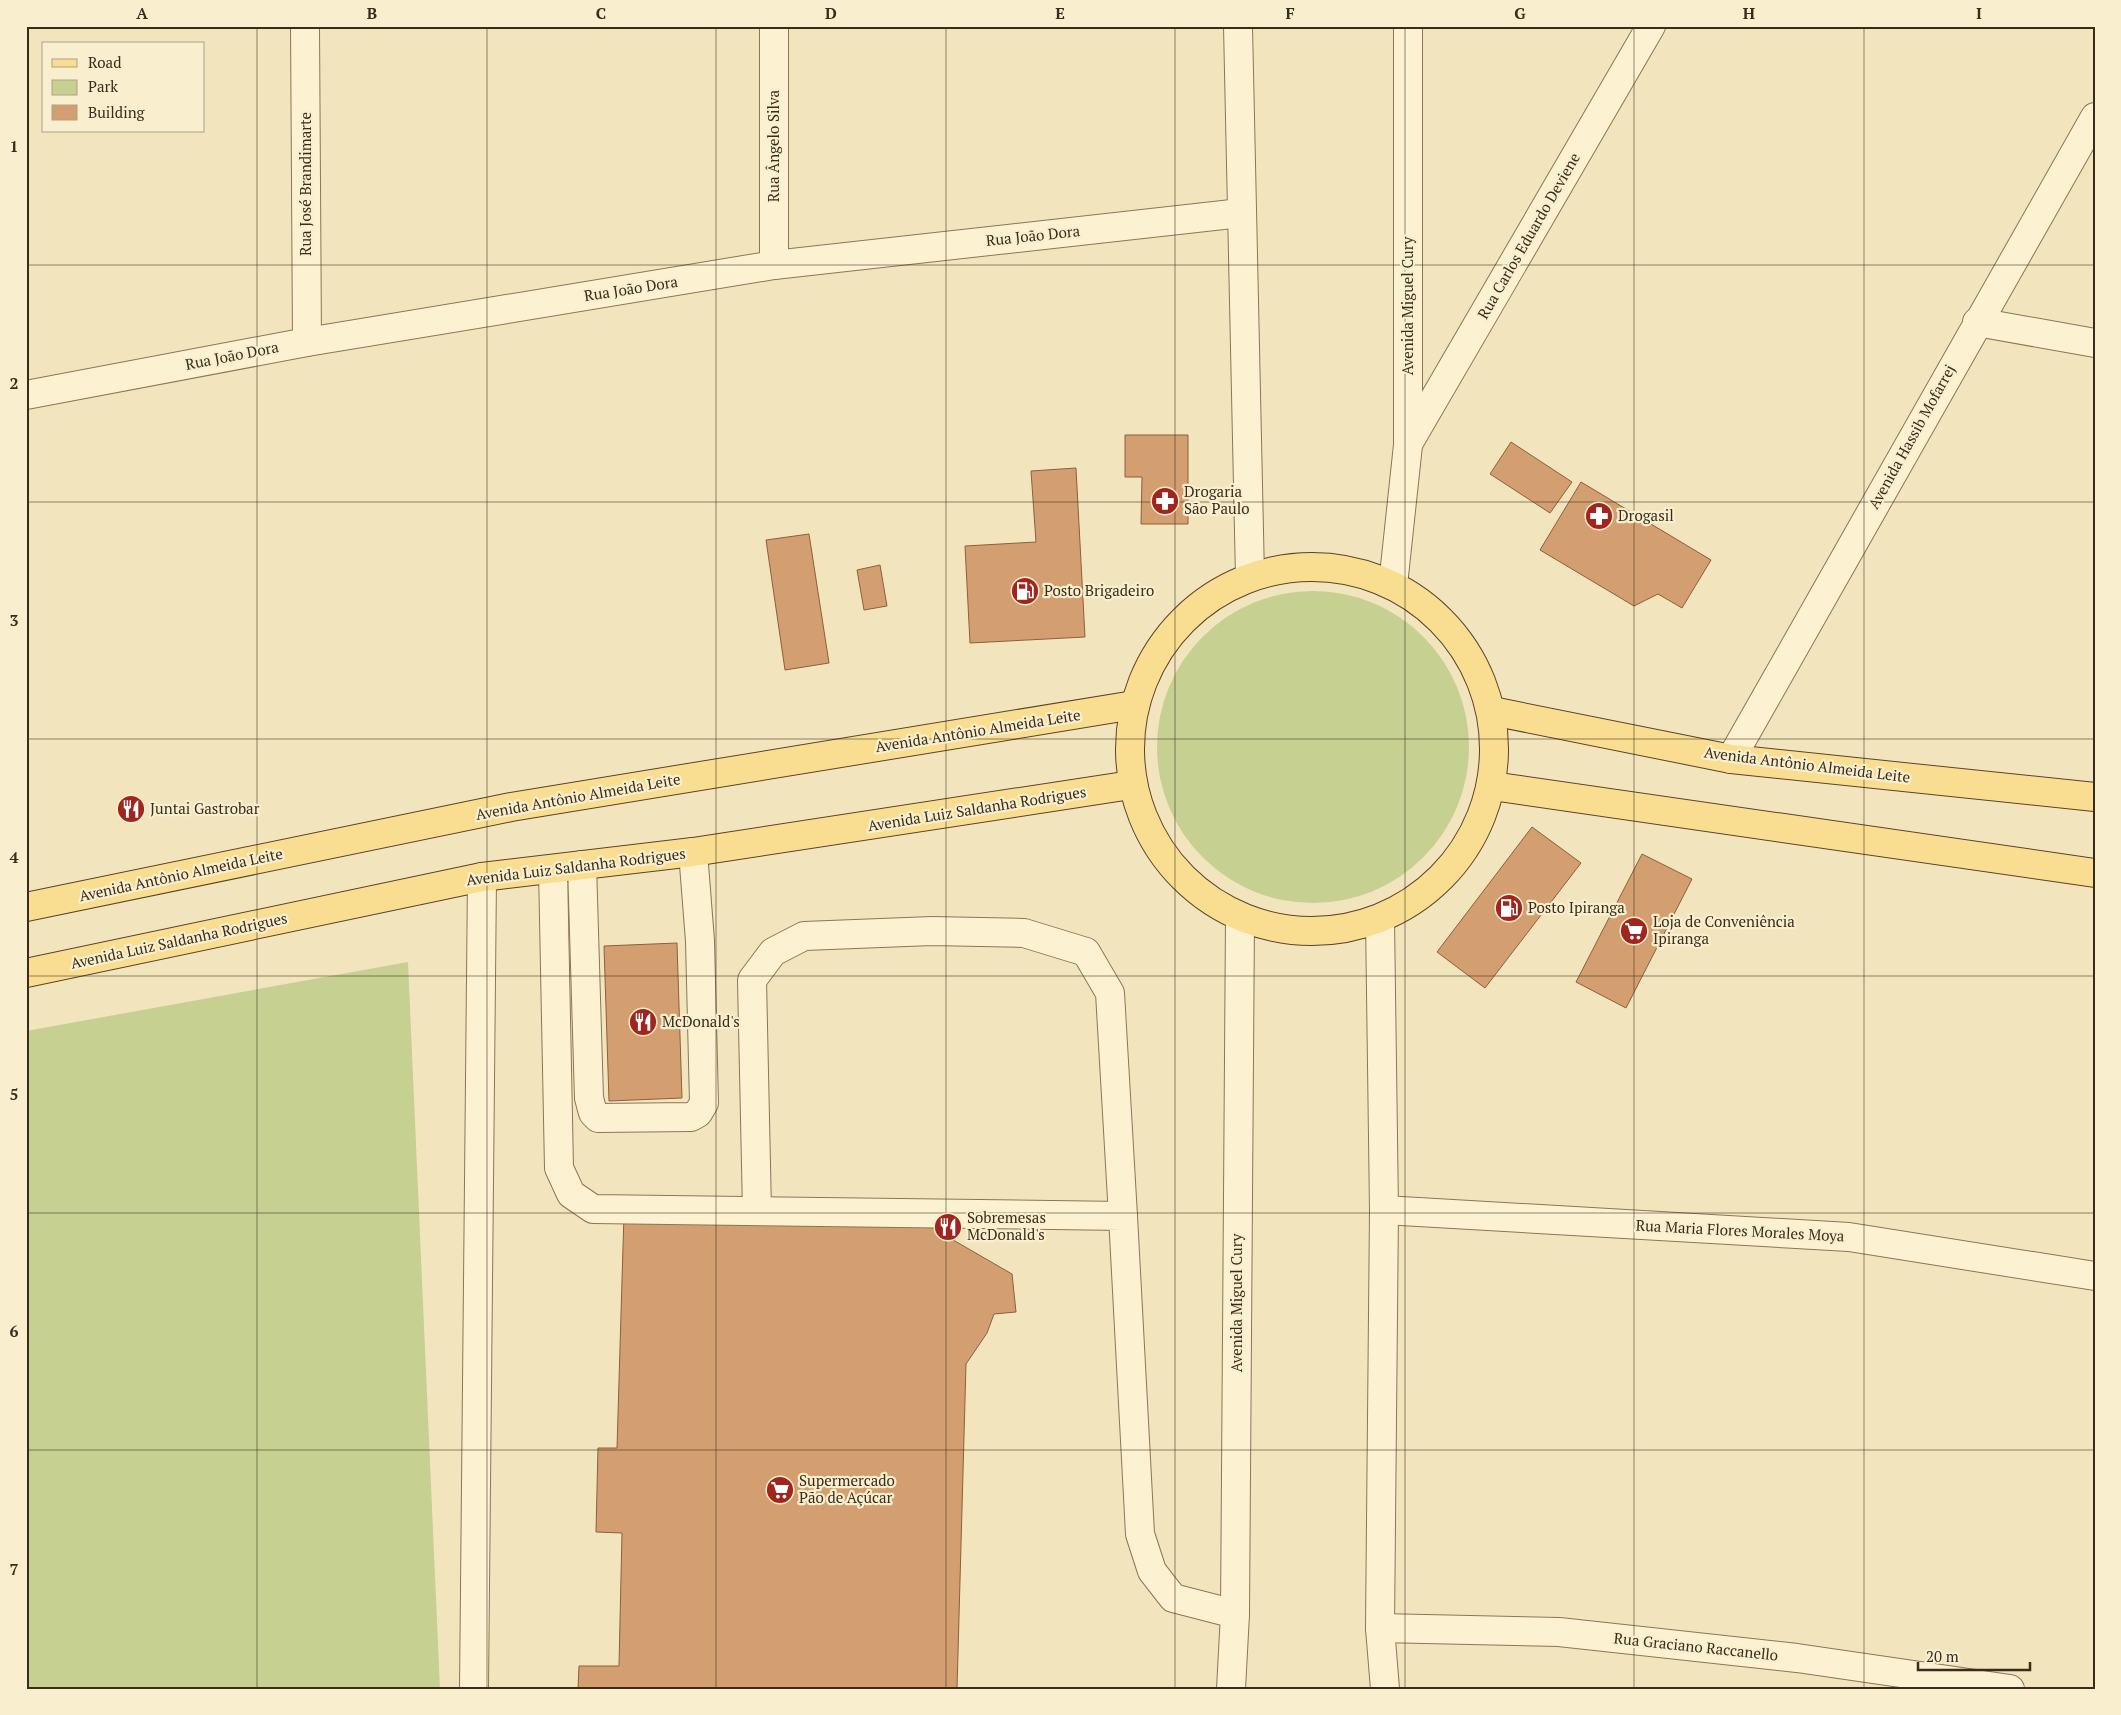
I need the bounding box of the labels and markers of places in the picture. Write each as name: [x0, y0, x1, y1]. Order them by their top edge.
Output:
place label: Drogaria São Paulo: [1184, 481, 1249, 518]
pharmacy icon: Drogaria São Paulo: [1150, 486, 1180, 516]
pharmacy icon: Drogasil: [1584, 501, 1614, 531]
place label: Drogasil: [1618, 505, 1674, 525]
fuel station icon: Posto Brigadeiro: [1010, 576, 1040, 606]
place label: Posto Brigadeiro: [1044, 580, 1154, 600]
restaurant icon: Juntai Gastrobar: [116, 794, 146, 824]
place label: Juntai Gastrobar: [150, 798, 260, 818]
fuel station icon: Posto Ipiranga: [1494, 893, 1524, 923]
place label: Posto Ipiranga: [1528, 897, 1625, 917]
place label: Loja de Conveniência Ipiranga: [1653, 911, 1795, 948]
supermarket icon: Loja de Conveniência Ipiranga: [1619, 916, 1649, 946]
restaurant icon: McDonald's: [628, 1007, 658, 1037]
place label: McDonald's: [662, 1011, 740, 1031]
place label: Sobremesas McDonald's: [967, 1207, 1046, 1244]
restaurant icon: Sobremesas McDonald's: [933, 1212, 963, 1242]
place label: Supermercado Pão de Açúcar: [799, 1470, 895, 1507]
supermarket icon: Supermercado Pão de Açúcar: [765, 1475, 795, 1505]

